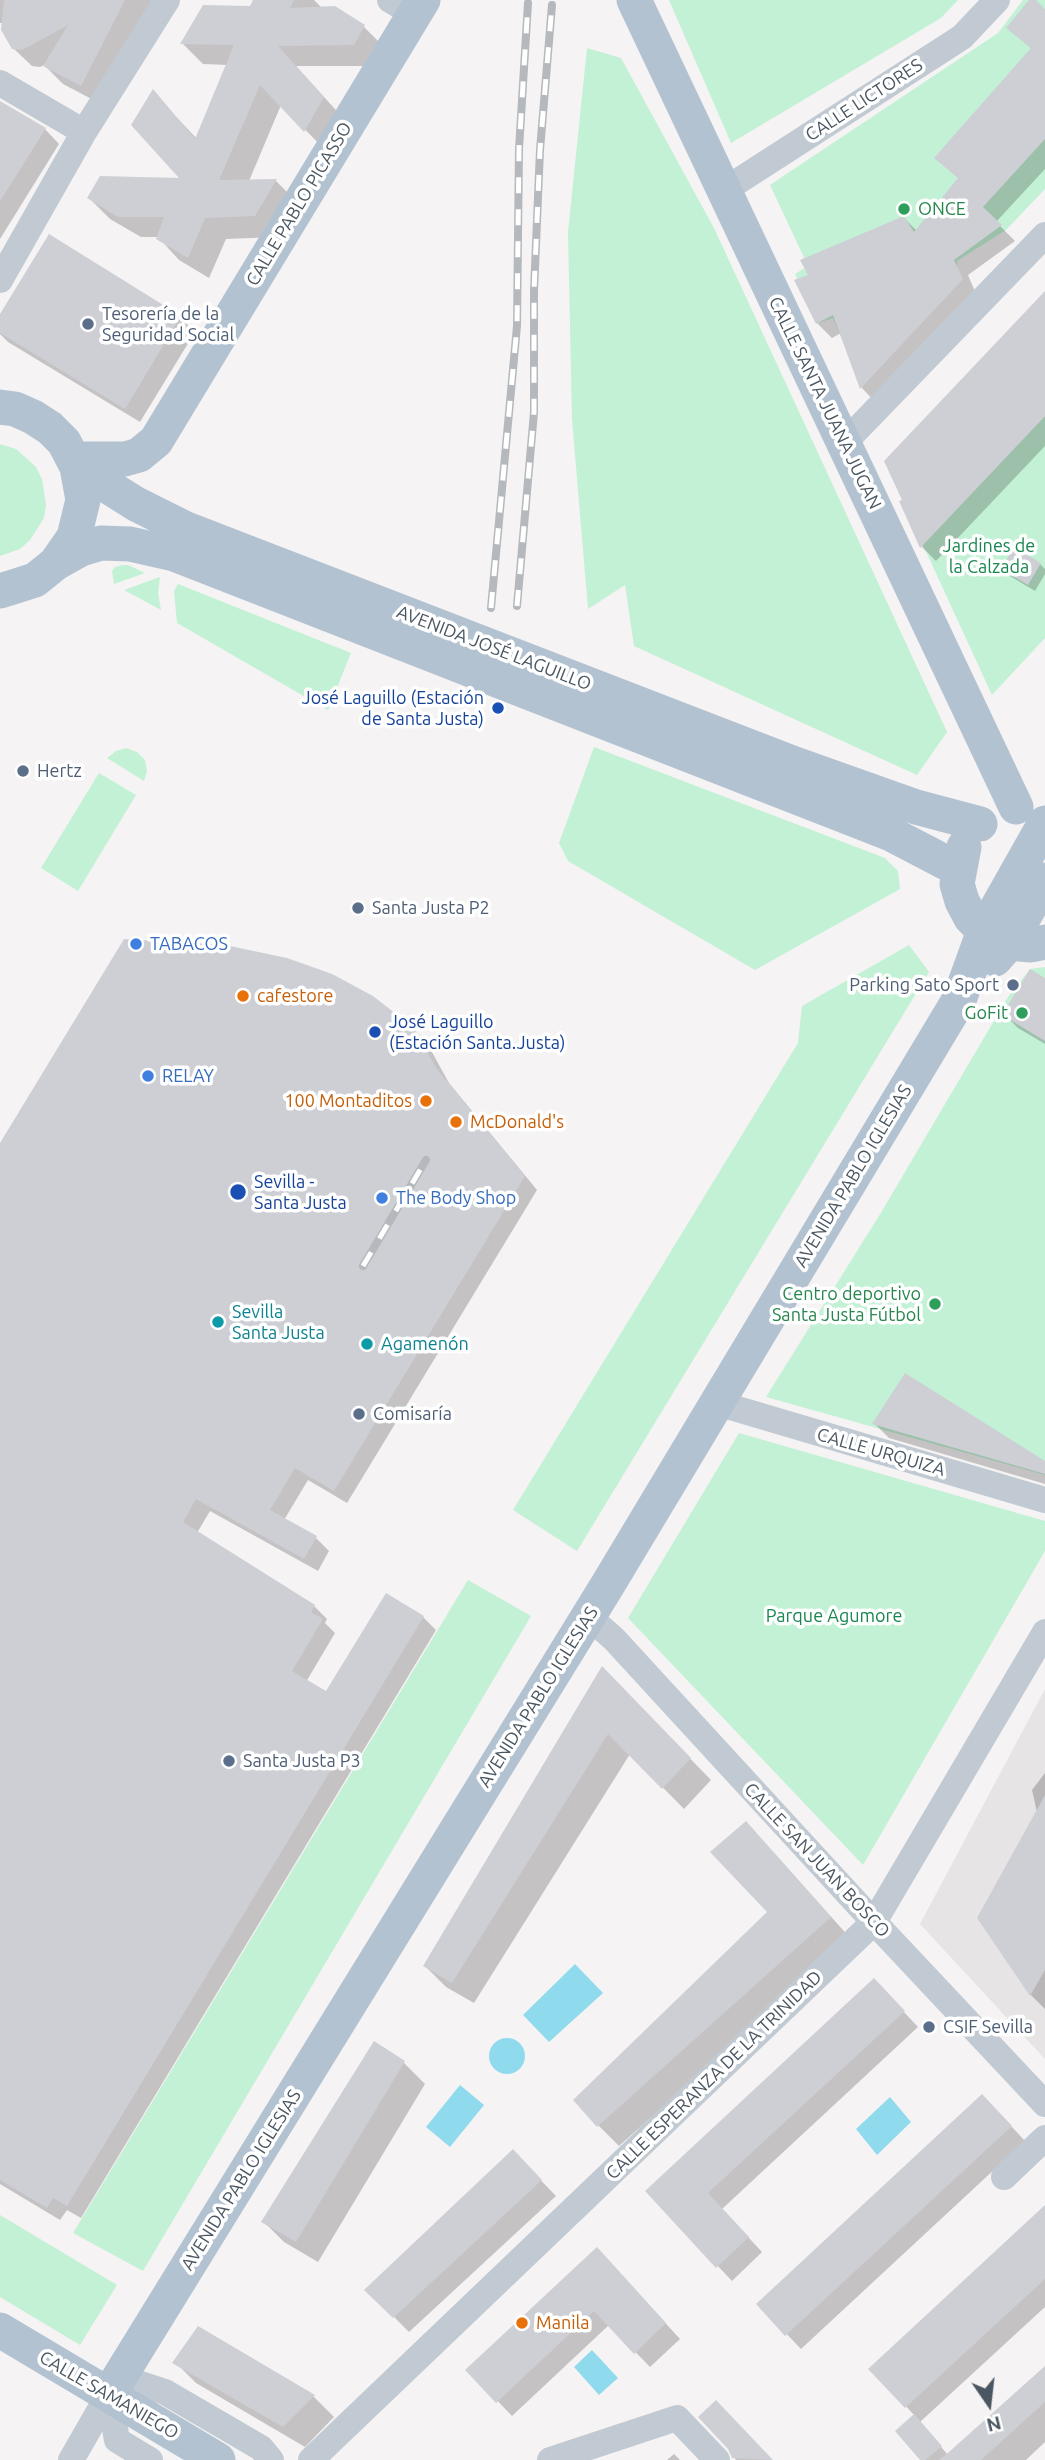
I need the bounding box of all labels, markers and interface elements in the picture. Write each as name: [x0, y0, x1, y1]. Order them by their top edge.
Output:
street label: CALLE LICTORES: [801, 54, 927, 146]
street label: CALLE PABLO PICASSO: [242, 118, 356, 290]
place label: ONCE: [918, 198, 966, 220]
marker: ONCE: [896, 201, 912, 217]
street label: CALLE SANTA JUANA JUGAN: [764, 293, 886, 513]
place label: Tesorería de la Seguridad Social: [102, 303, 234, 346]
marker: Tesorería de la Seguridad Social: [80, 316, 96, 332]
park label: Jardines de la Calzada: [943, 535, 1035, 578]
street label: AVENIDA JOSÉ LAGUILLO: [394, 601, 594, 695]
place label: José Laguillo (Estación de Santa Justa): [302, 687, 484, 730]
marker: José Laguillo (Estación de Santa Justa): [490, 700, 506, 716]
place label: Hertz: [37, 760, 82, 782]
marker: Hertz: [15, 763, 31, 779]
place label: Santa Justa P2: [372, 897, 490, 919]
marker: Santa Justa P2: [350, 900, 366, 916]
place label: TABACOS: [150, 933, 228, 955]
marker: TABACOS: [128, 936, 144, 952]
place label: Parking Sato Sport: [849, 974, 999, 996]
marker: Parking Sato Sport: [1005, 977, 1021, 993]
place label: cafestore: [257, 985, 333, 1007]
marker: cafestore: [235, 988, 251, 1004]
place label: GoFit: [965, 1002, 1008, 1024]
marker: GoFit: [1014, 1005, 1030, 1021]
place label: José Laguillo (Estación Santa.Justa): [389, 1011, 565, 1054]
marker: José Laguillo (Estación Santa.Justa): [367, 1024, 383, 1040]
place label: RELAY: [162, 1065, 214, 1087]
marker: RELAY: [140, 1068, 156, 1084]
street label: AVENIDA PABLO IGLESIAS: [790, 1081, 916, 1271]
place label: 100 Montaditos: [284, 1090, 412, 1112]
marker: 100 Montaditos: [418, 1093, 434, 1109]
place label: McDonald's: [470, 1111, 564, 1133]
marker: McDonald's: [448, 1114, 464, 1130]
place label: Sevilla - Santa Justa: [254, 1171, 347, 1214]
marker: Sevilla - Santa Justa: [228, 1182, 248, 1202]
place label: The Body Shop: [396, 1187, 516, 1209]
marker: The Body Shop: [374, 1190, 390, 1206]
place label: Centro deportivo Santa Justa Fútbol: [772, 1283, 921, 1326]
marker: Centro deportivo Santa Justa Fútbol: [927, 1296, 943, 1312]
place label: Sevilla Santa Justa: [232, 1301, 325, 1344]
marker: Sevilla Santa Justa: [210, 1314, 226, 1330]
place label: Agamenón: [381, 1333, 469, 1355]
marker: Agamenón: [359, 1336, 375, 1352]
place label: Comisaría: [373, 1403, 452, 1425]
marker: Comisaría: [351, 1406, 367, 1422]
street label: CALLE URQUIZA: [815, 1423, 947, 1481]
street label: AVENIDA PABLO IGLESIAS: [473, 1603, 603, 1791]
park label: Parque Agumore: [766, 1605, 902, 1627]
place label: Santa Justa P3: [243, 1750, 361, 1772]
marker: Santa Justa P3: [221, 1753, 237, 1769]
street label: CALLE SAN JUAN BOSCO: [740, 1778, 894, 1942]
street label: CALLE ESPERANZA DE LA TRINIDAD: [602, 1966, 826, 2184]
place label: CSIF Sevilla: [943, 2016, 1033, 2038]
marker: CSIF Sevilla: [921, 2019, 937, 2035]
street label: AVENIDA PABLO IGLESIAS: [176, 2086, 306, 2274]
place label: Manila: [536, 2312, 590, 2334]
marker: Manila: [514, 2315, 530, 2331]
street label: CALLE SAMANIEGO: [35, 2346, 183, 2444]
north arrow: [954, 2369, 1024, 2439]
text: N: [985, 2412, 1004, 2437]

